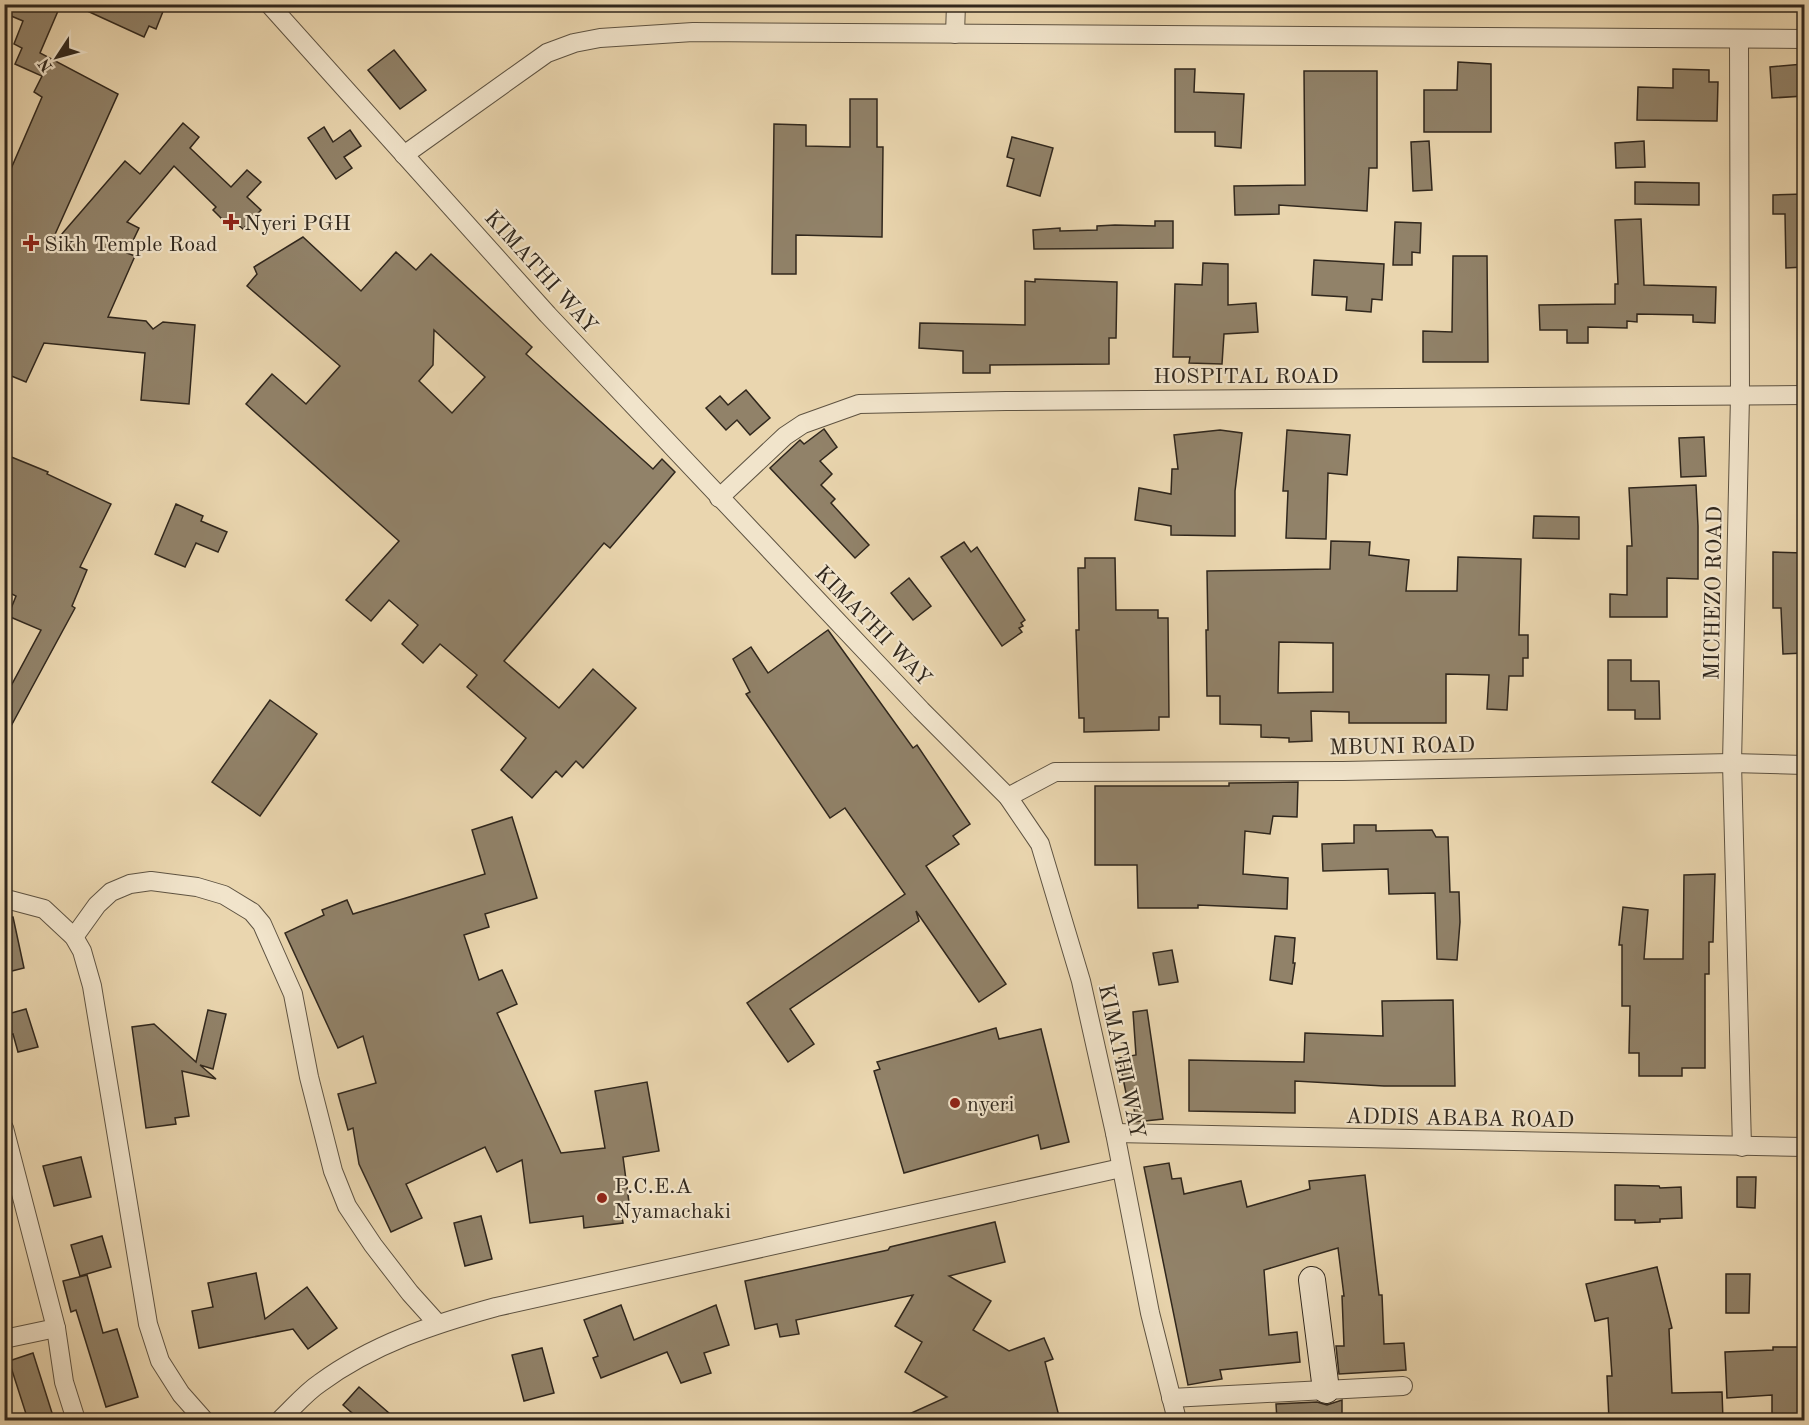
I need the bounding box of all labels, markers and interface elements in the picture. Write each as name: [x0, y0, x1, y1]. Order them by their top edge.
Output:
north arrow: [27, 27, 87, 87]
text: N: [36, 54, 57, 74]
street label: KIMATHI WAY: [480, 207, 601, 338]
marker: Nyeri PGH: [222, 213, 240, 231]
place label: Nyeri PGH: [244, 213, 351, 235]
marker: Sikh Temple Road: [22, 234, 40, 252]
place label: Sikh Temple Road: [44, 234, 218, 256]
street label: HOSPITAL ROAD: [1153, 366, 1339, 388]
street label: MICHEZO ROAD: [1701, 506, 1727, 680]
street label: KIMATHI WAY: [810, 562, 935, 690]
street label: MBUNI ROAD: [1329, 735, 1475, 759]
street label: KIMATHI WAY: [1094, 982, 1148, 1140]
place label: nyeri: [967, 1094, 1015, 1116]
marker: nyeri: [948, 1096, 962, 1110]
street label: ADDIS ABABA ROAD: [1345, 1106, 1574, 1132]
place label: P.C.E.A Nyamachaki: [614, 1176, 731, 1223]
marker: P.C.E.A Nyamachaki: [595, 1191, 609, 1205]

